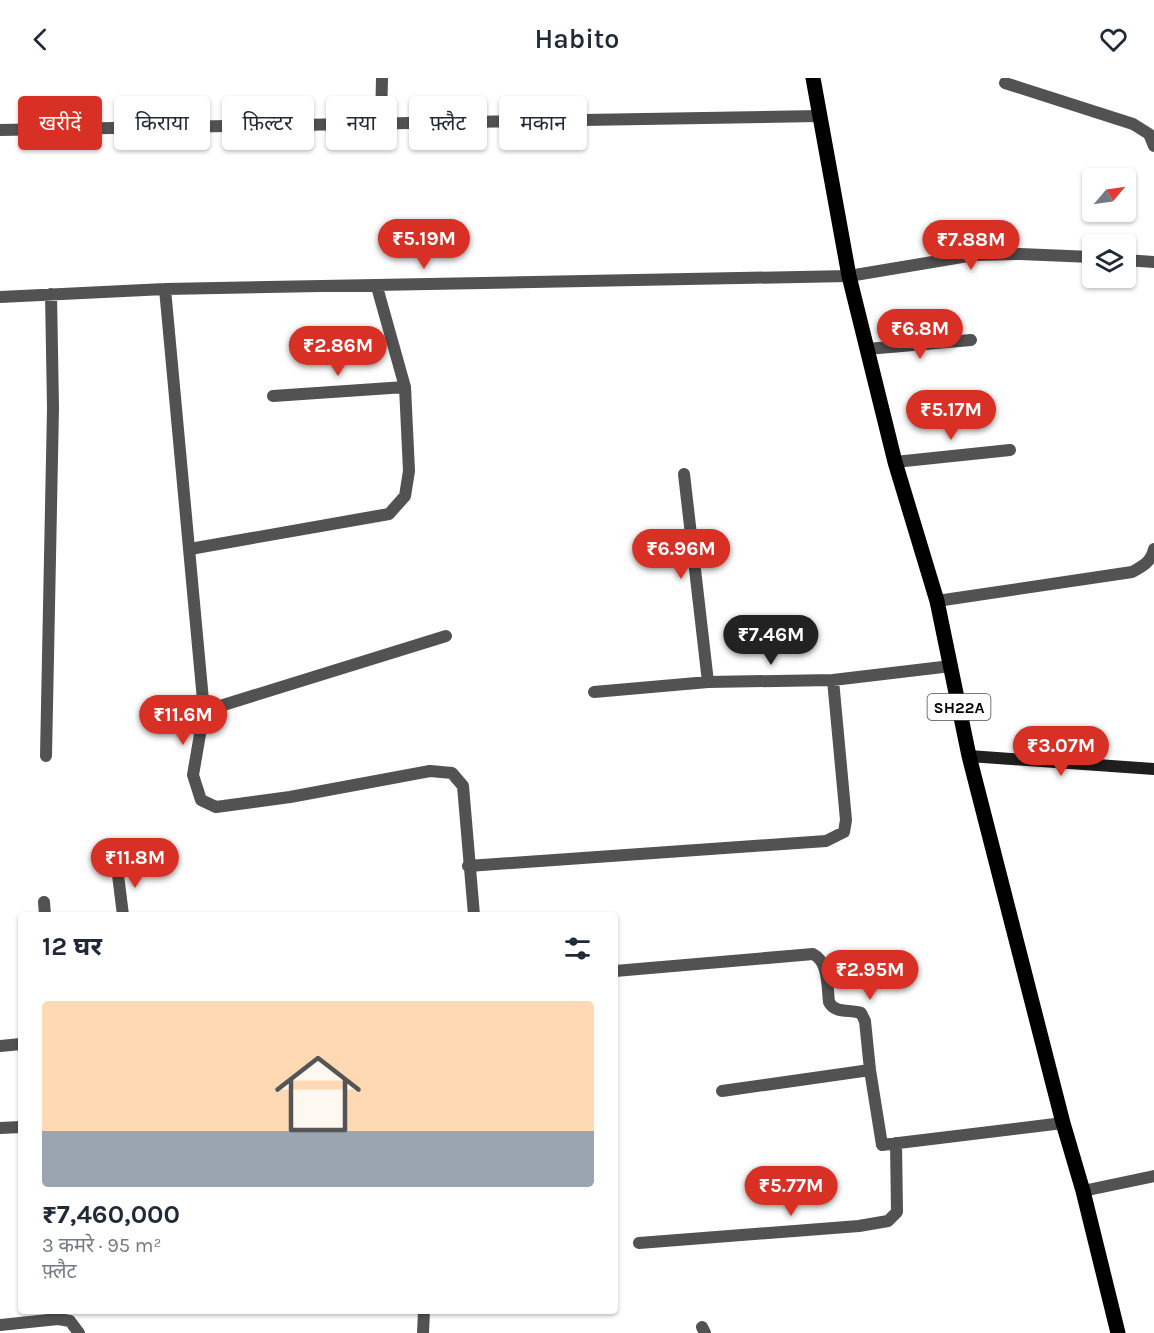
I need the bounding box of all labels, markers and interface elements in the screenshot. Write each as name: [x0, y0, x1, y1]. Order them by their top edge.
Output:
icon: back: [24, 23, 57, 56]
text: Habito: [534, 23, 620, 55]
icon: heart: [1097, 23, 1130, 56]
chip: खरीदें: [18, 96, 102, 150]
chip: किराया: [114, 96, 210, 150]
chip: फ़िल्टर: [222, 96, 314, 150]
chip: नया: [326, 96, 397, 150]
chip: फ़्लैट: [409, 96, 487, 150]
chip: मकान: [499, 96, 587, 150]
north arrow: [1082, 168, 1136, 222]
map controls: [1082, 168, 1136, 288]
pin: ₹5.19M: [375, 219, 473, 270]
pin: ₹7.88M: [922, 220, 1020, 271]
text: ₹5.19M: [392, 227, 456, 250]
text: ₹7.88M: [936, 228, 1006, 251]
button: layers: [1082, 234, 1136, 288]
pin: ₹6.8M: [878, 309, 962, 360]
text: ₹6.8M: [891, 317, 949, 340]
pin: ₹2.86M: [289, 326, 387, 377]
text: ₹2.86M: [303, 334, 373, 357]
pin: ₹5.17M: [902, 390, 1000, 441]
text: ₹5.17M: [920, 398, 982, 421]
pin: ₹6.96M: [632, 529, 730, 580]
text: ₹6.96M: [646, 537, 716, 560]
pin: ₹7.46M: [722, 615, 820, 666]
text: ₹7.46M: [737, 623, 805, 646]
road number: SH22A: [928, 694, 990, 720]
pin: ₹11.6M: [134, 695, 232, 746]
text: ₹11.6M: [153, 703, 213, 726]
pin: ₹3.07M: [1012, 726, 1110, 777]
text: ₹3.07M: [1027, 734, 1095, 757]
pin: ₹11.8M: [86, 838, 184, 889]
text: ₹11.8M: [105, 846, 165, 869]
text: 12 घर: [42, 931, 102, 962]
icon: filters: [561, 932, 594, 965]
pin: ₹2.95M: [821, 950, 919, 1001]
text: ₹2.95M: [835, 958, 905, 981]
icon: home: [264, 1040, 372, 1148]
pin: ₹5.77M: [742, 1166, 840, 1217]
text: ₹5.77M: [759, 1174, 823, 1197]
text: ₹7,460,000: [42, 1199, 180, 1230]
text: 3 कमरे · 95 m²: [42, 1234, 162, 1257]
text: फ़्लैट: [42, 1260, 77, 1283]

